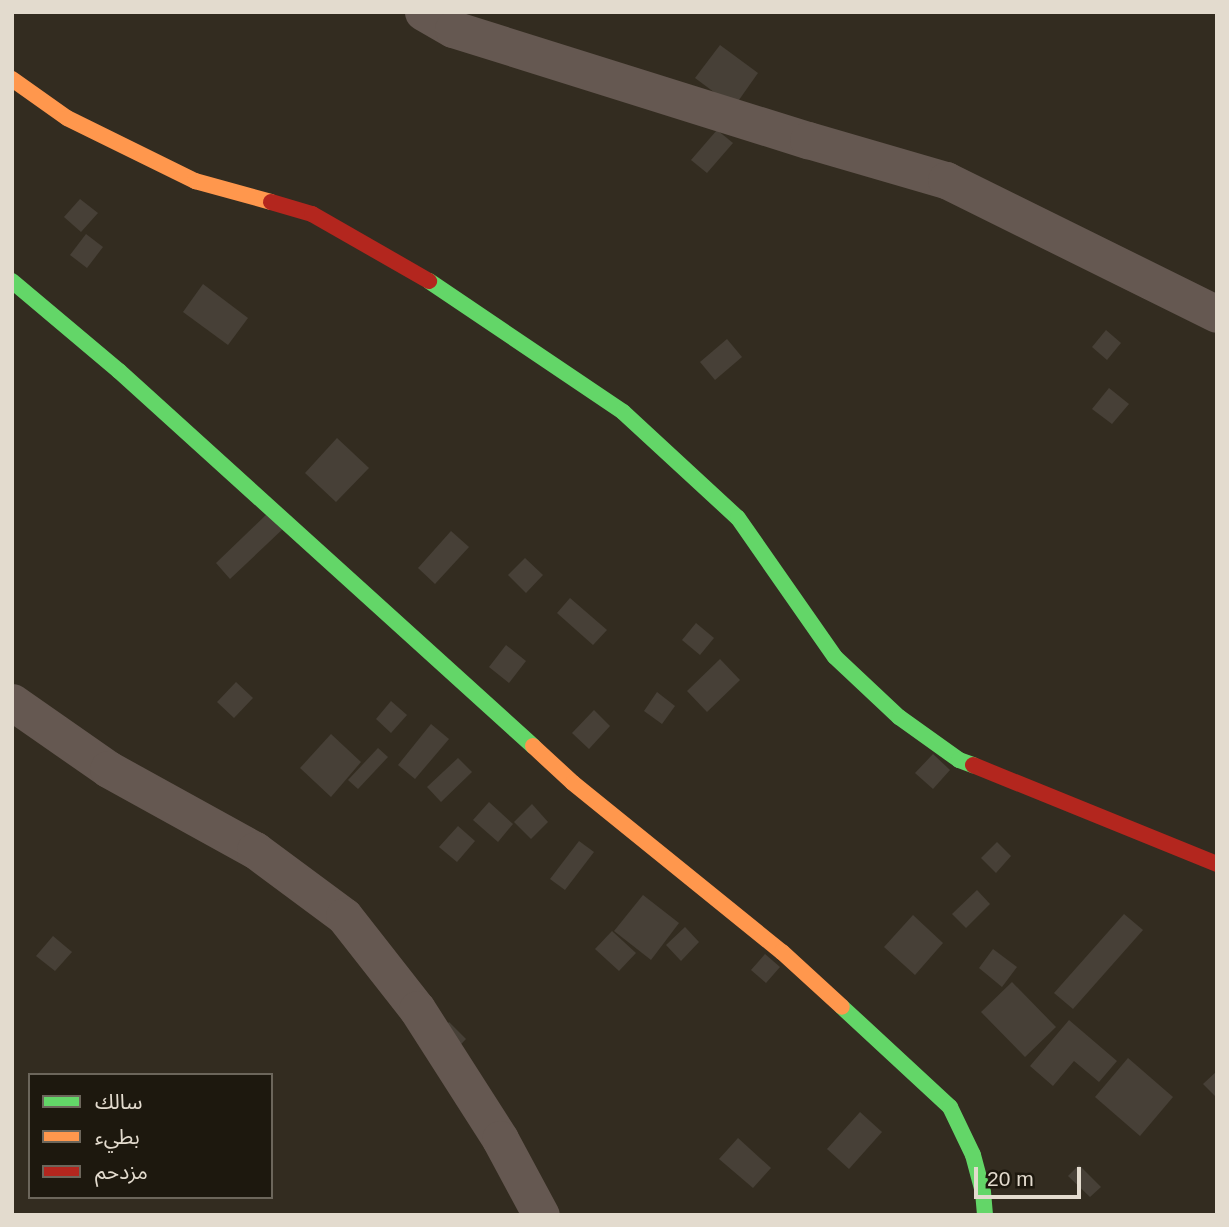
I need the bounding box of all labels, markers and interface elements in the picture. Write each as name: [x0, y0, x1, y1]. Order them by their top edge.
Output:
legend: [28, 1073, 273, 1199]
text: سالك: [95, 1090, 142, 1113]
text: بطيء: [95, 1125, 140, 1148]
scale bar: [977, 1154, 1084, 1198]
text: مزدحم: [95, 1160, 148, 1183]
text: 20 m: [987, 1167, 1034, 1190]

